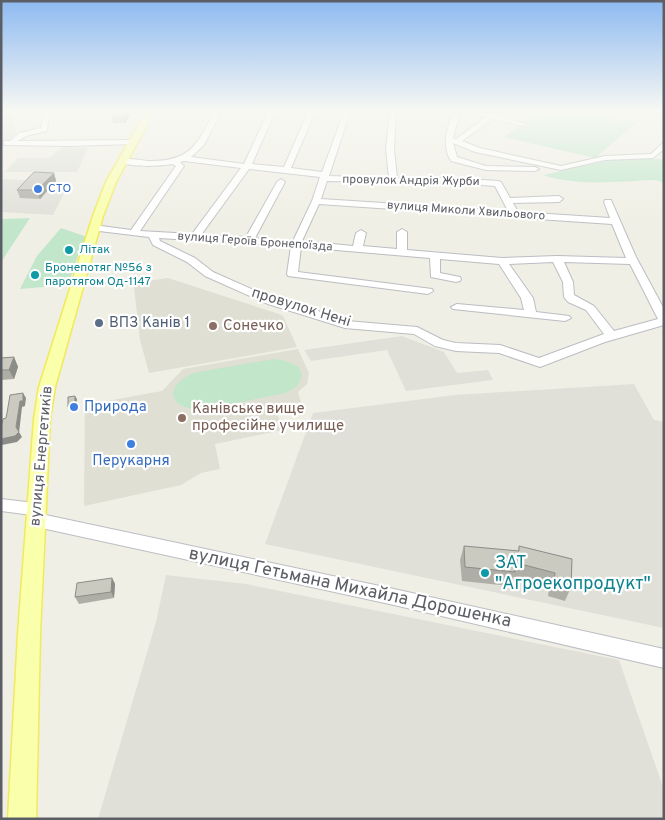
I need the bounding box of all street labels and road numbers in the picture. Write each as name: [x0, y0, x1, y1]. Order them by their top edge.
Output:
street label: провулок Андрія Журби: [342, 172, 480, 190]
street label: вулиця Миколи Хвильового: [386, 197, 546, 225]
street label: вулиця Героїв Бронепоїзда: [177, 229, 333, 255]
street label: провулок Нені: [249, 284, 353, 332]
street label: вулиця Енергетиків: [26, 385, 58, 527]
street label: вулиця Гетьмана Михайла Дорошенка: [187, 543, 513, 633]

